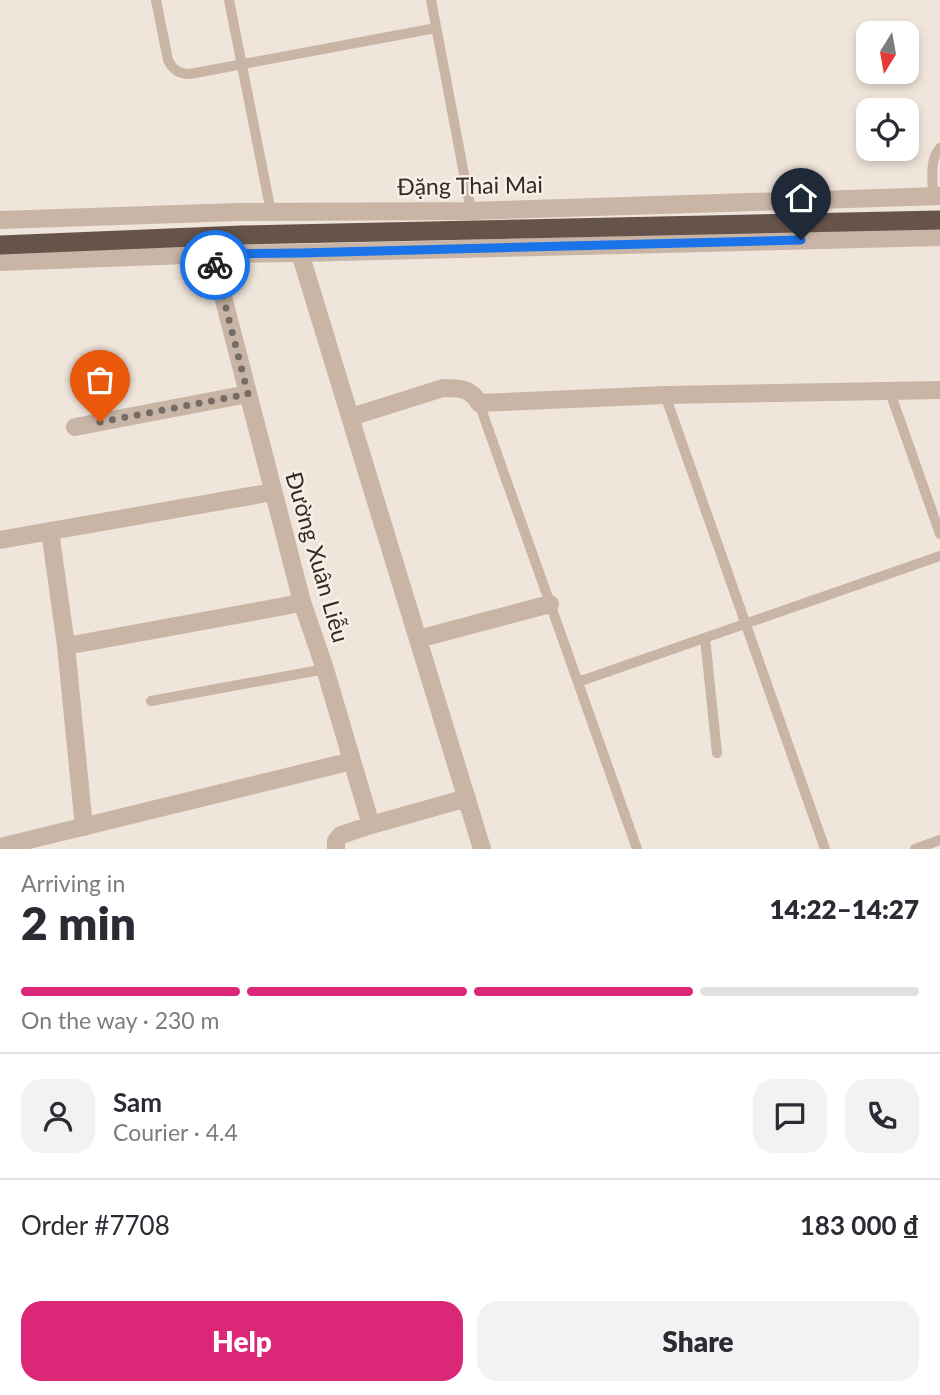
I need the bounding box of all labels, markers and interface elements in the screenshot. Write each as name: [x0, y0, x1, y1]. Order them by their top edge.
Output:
north arrow: [856, 21, 919, 84]
map controls: [856, 21, 919, 161]
button: locate: [856, 98, 919, 161]
pin: [771, 168, 831, 240]
street label: Đặng Thai Mai: [397, 170, 543, 200]
icon: home: [782, 179, 820, 217]
courier: [180, 230, 250, 300]
icon: bike: [196, 246, 234, 284]
pin: [70, 350, 130, 422]
icon: bag: [81, 361, 119, 399]
street label: Đường Xuân Liễu: [280, 468, 356, 646]
text: Arriving in: [21, 869, 125, 897]
text: 14:22–14:27: [769, 893, 919, 925]
text: 2 min: [21, 895, 136, 950]
text: On the way · 230 m: [21, 1006, 220, 1034]
button: person: [21, 1079, 95, 1153]
button: chat: [753, 1079, 827, 1153]
button: phone: [845, 1079, 919, 1153]
text: Sam: [113, 1086, 162, 1118]
text: Courier · 4.4: [113, 1118, 238, 1146]
text: Order #7708: [21, 1209, 170, 1241]
text: 183 000 ₫: [800, 1209, 919, 1241]
button: Help: [21, 1301, 463, 1381]
button: Share: [477, 1301, 919, 1381]

